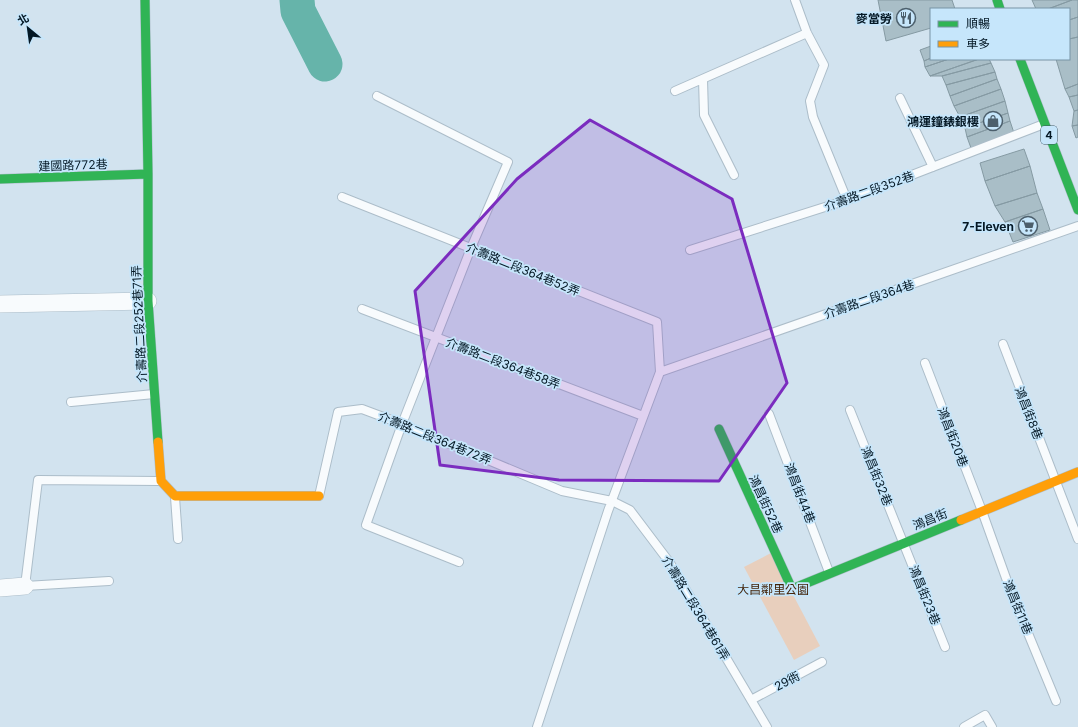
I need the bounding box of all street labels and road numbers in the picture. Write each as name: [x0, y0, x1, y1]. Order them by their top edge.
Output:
road number: 4: [1041, 126, 1057, 144]
street label: 建國路772巷: [38, 156, 108, 174]
street label: 介壽路二段352巷: [822, 168, 916, 214]
street label: 介壽路二段364巷52弄: [464, 239, 582, 299]
street label: 介壽路二段252巷71弄: [128, 265, 150, 383]
street label: 介壽路二段364巷: [822, 277, 916, 321]
street label: 介壽路二段364巷58弄: [444, 334, 562, 392]
street label: 鴻昌街8巷: [1012, 384, 1046, 442]
street label: 鴻昌街20巷: [935, 405, 971, 469]
street label: 介壽路二段364巷72弄: [376, 408, 494, 468]
street label: 鴻昌街32巷: [858, 444, 896, 508]
street label: 鴻昌街44巷: [782, 461, 818, 525]
street label: 鴻昌街52巷: [746, 472, 786, 536]
street label: 鴻昌街: [910, 505, 950, 533]
street label: 介壽路二段364巷61弄: [659, 553, 733, 663]
street label: 鴻昌街23巷: [906, 563, 944, 627]
street label: 鴻昌街11巷: [1000, 577, 1036, 637]
street label: 29衖: [772, 668, 802, 694]

